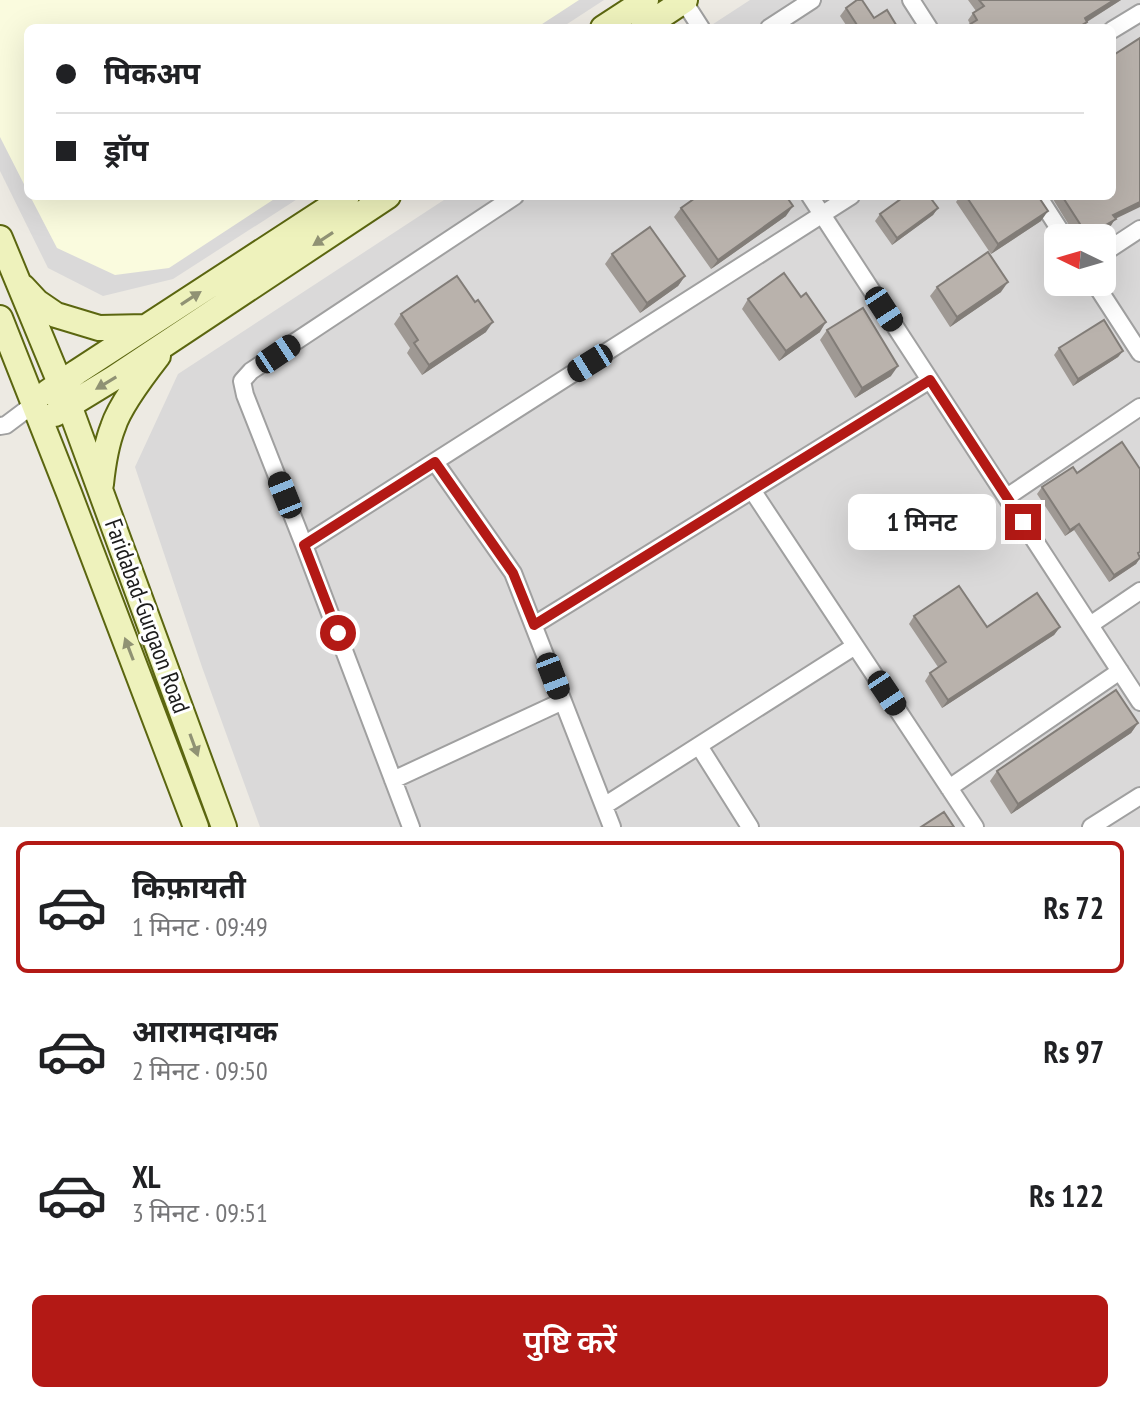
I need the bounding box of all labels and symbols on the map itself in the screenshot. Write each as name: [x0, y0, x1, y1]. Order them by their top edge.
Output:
north arrow: [1044, 224, 1116, 296]
one-way arrow: [312, 231, 333, 246]
car: [861, 282, 907, 336]
one-way arrow: [181, 290, 202, 305]
car: [251, 331, 305, 377]
car: [563, 340, 617, 386]
one-way arrow: [95, 375, 117, 389]
car: [265, 468, 305, 522]
callout: 1 मिनट: [847, 494, 995, 550]
route end: [1005, 504, 1041, 540]
street label: Faridabad-Gurgaon Road: [98, 514, 197, 717]
route start: [320, 615, 356, 651]
one-way arrow: [122, 637, 135, 661]
car: [533, 649, 573, 703]
car: [864, 666, 910, 720]
one-way arrow: [188, 733, 201, 757]

